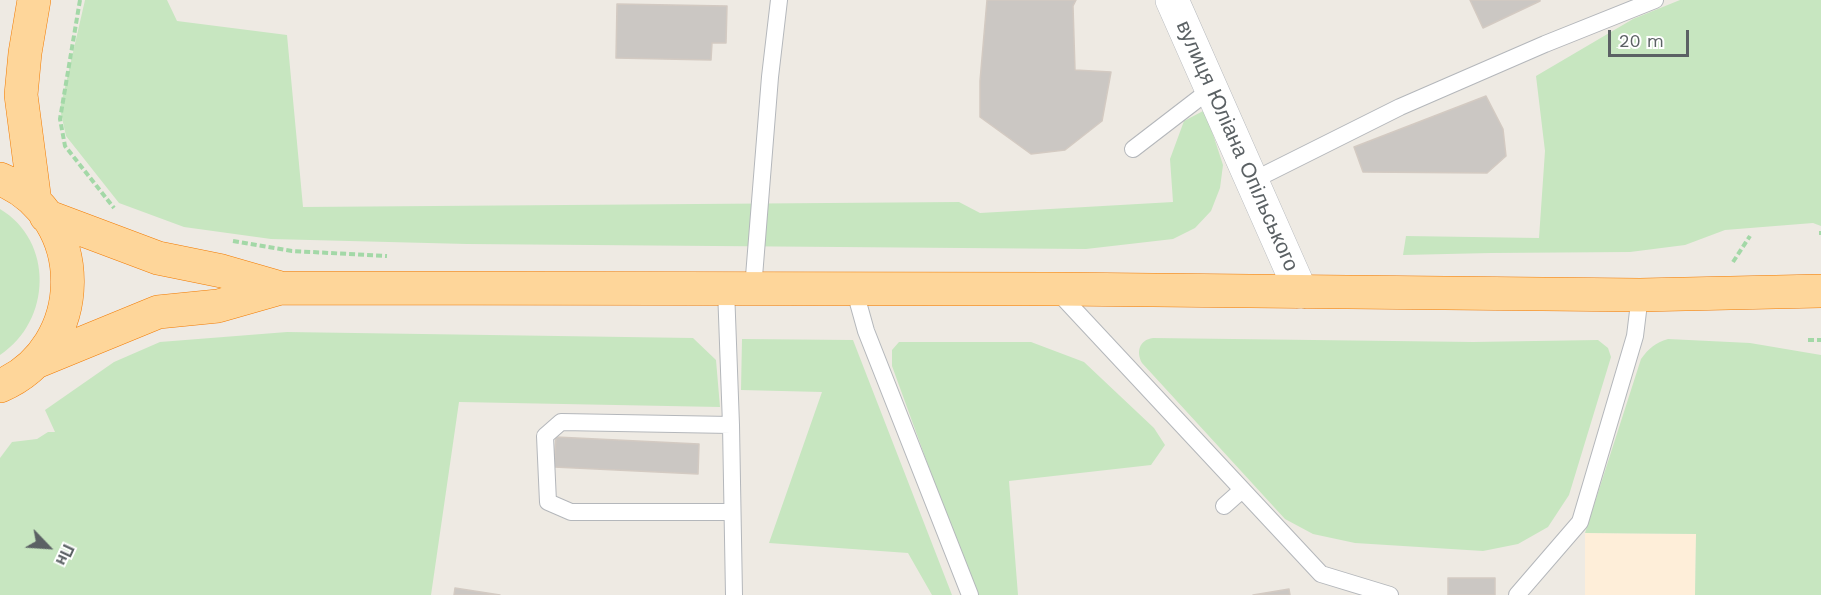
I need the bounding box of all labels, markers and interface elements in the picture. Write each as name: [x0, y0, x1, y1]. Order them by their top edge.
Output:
street label: вулиця Юліана Опільського: [1170, 17, 1304, 275]
scale bar: [1611, 18, 1692, 56]
text: 20 m: [1619, 30, 1664, 51]
north arrow: [18, 517, 78, 577]
text: Пн: [52, 541, 78, 568]

